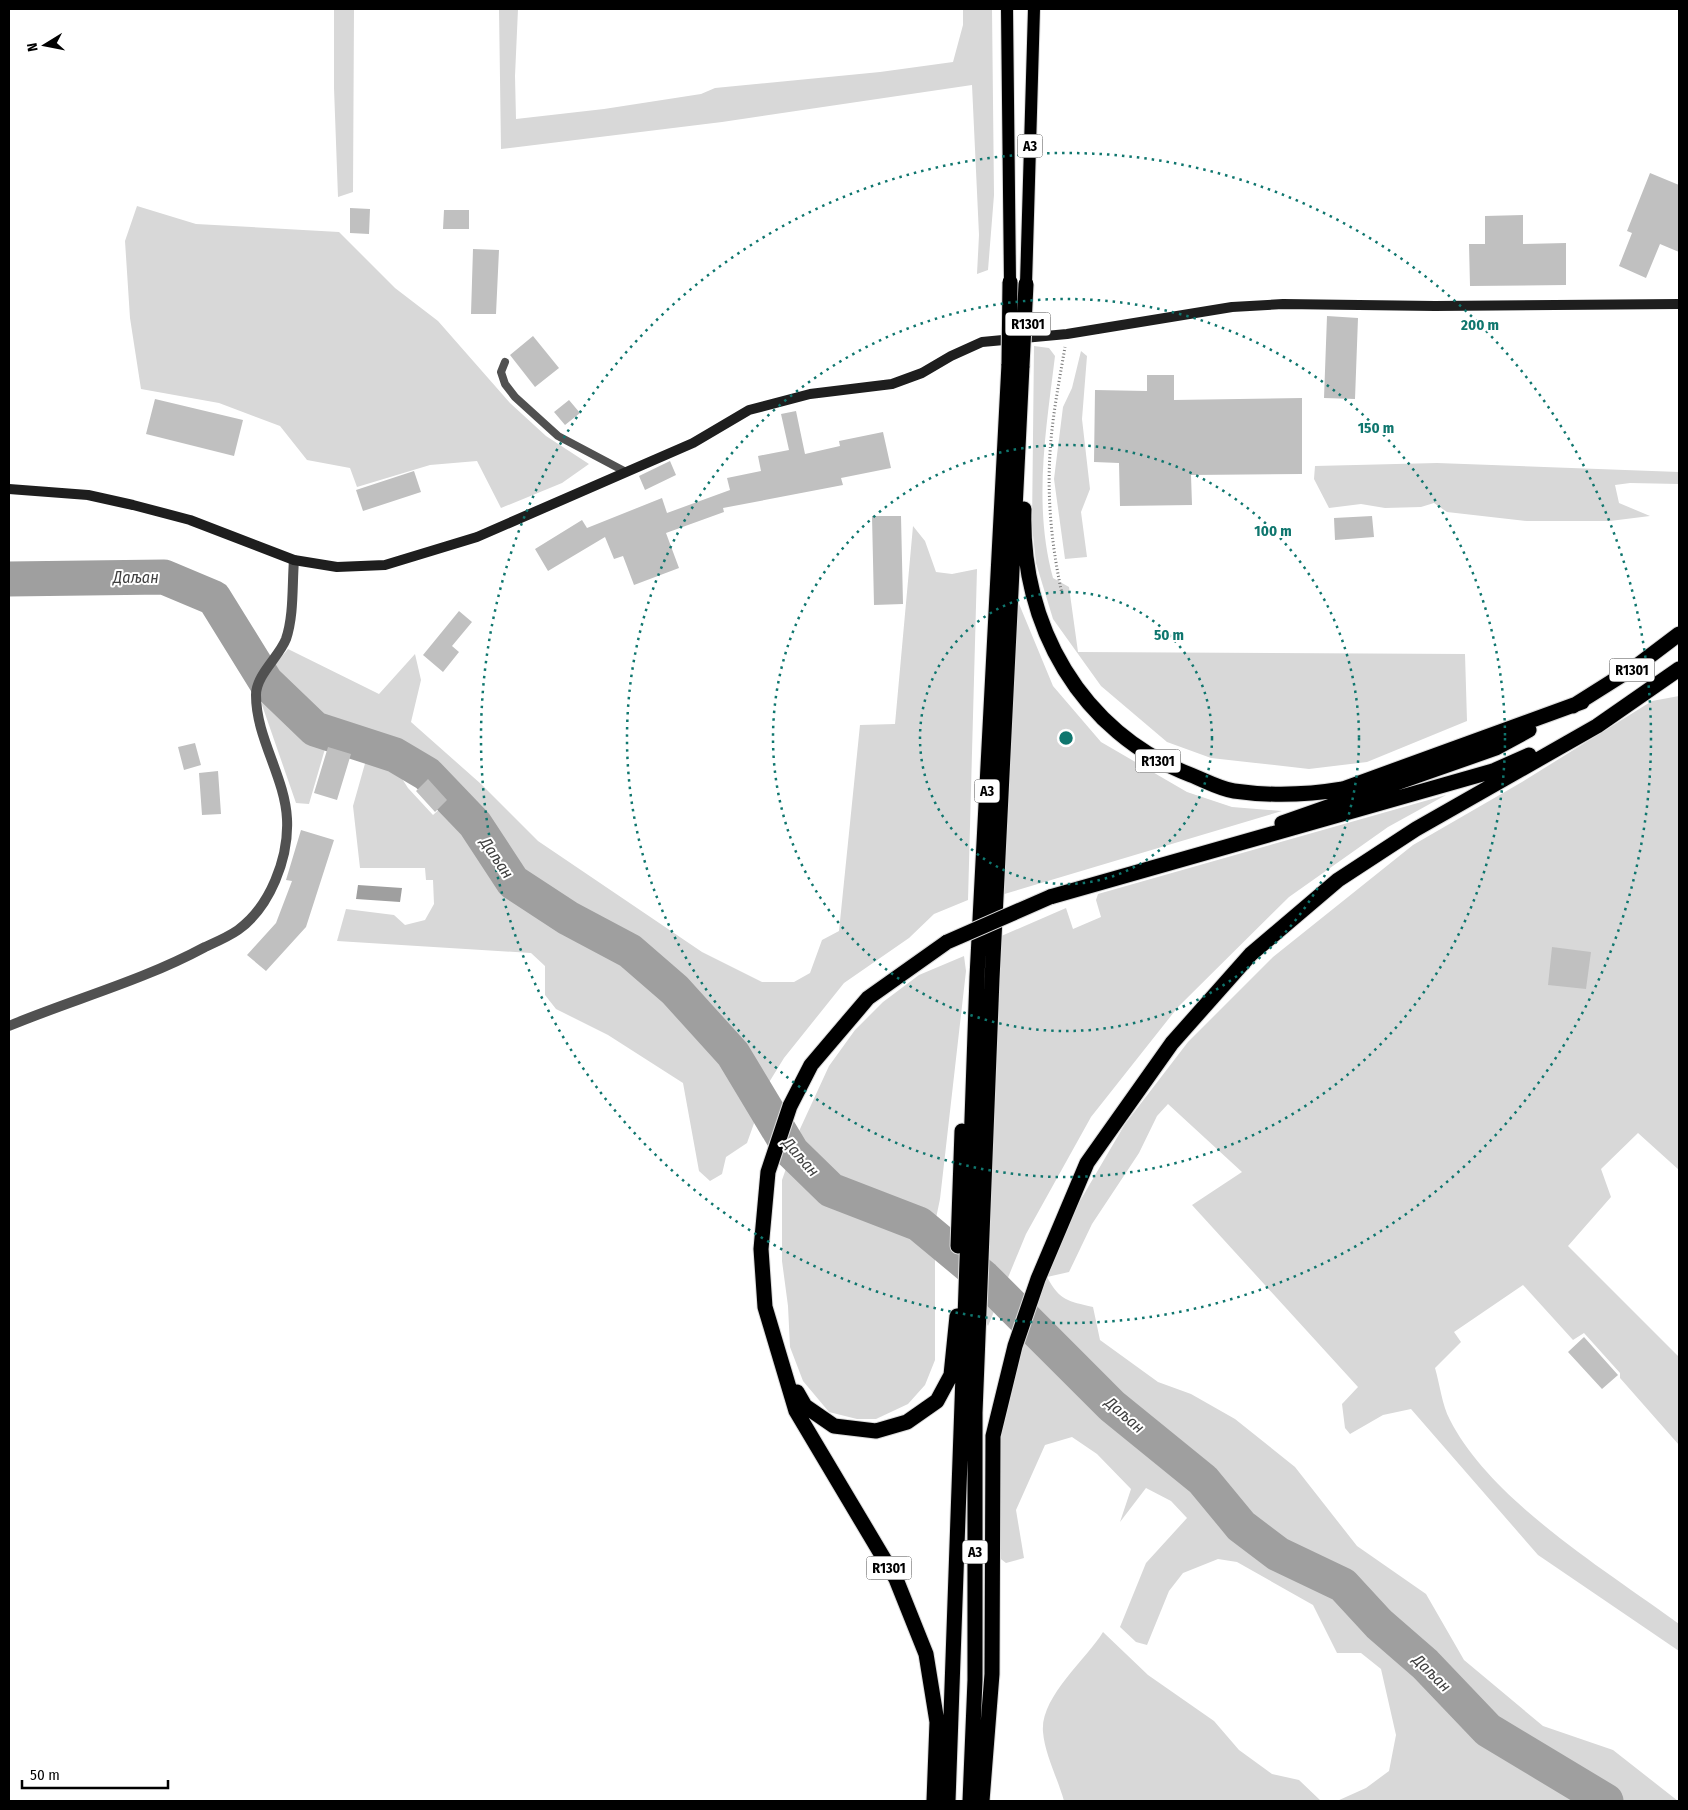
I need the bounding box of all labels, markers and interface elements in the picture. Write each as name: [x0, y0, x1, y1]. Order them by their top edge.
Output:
north arrow: [20, 20, 70, 70]
text: N: [24, 42, 42, 53]
road number: A3: [1018, 134, 1042, 158]
road number: R1301: [1006, 312, 1050, 336]
text: 200 m: [1460, 316, 1499, 334]
text: 150 m: [1358, 419, 1394, 437]
text: 100 m: [1254, 522, 1292, 540]
water label: Даљан: [111, 568, 159, 587]
text: 50 m: [1154, 626, 1184, 644]
road number: R1301: [1610, 658, 1654, 682]
centre of rings: [1057, 729, 1075, 747]
road number: R1301: [1136, 749, 1180, 772]
road number: A3: [974, 779, 1000, 802]
water label: Даљан: [475, 832, 518, 882]
water label: Даљан: [778, 1132, 823, 1180]
water label: Даљан: [1100, 1392, 1148, 1437]
road number: A3: [962, 1540, 988, 1564]
road number: R1301: [866, 1556, 912, 1580]
water label: Даљан: [1408, 1649, 1455, 1696]
scale bar: [22, 1758, 169, 1790]
text: 50 m: [30, 1766, 60, 1784]

